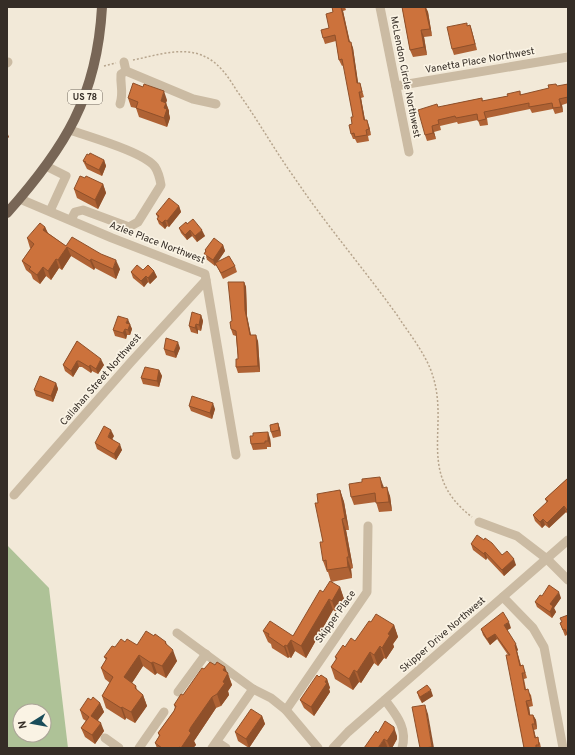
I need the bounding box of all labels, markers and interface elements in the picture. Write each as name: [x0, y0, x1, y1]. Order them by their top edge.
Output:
street label: McLendon Circle Northwest: [387, 15, 423, 139]
street label: Vanetta Place Northwest: [424, 45, 536, 77]
road number: US 78: [68, 90, 102, 104]
street label: Azlee Place Northwest: [107, 219, 207, 267]
street label: Callahan Street Northwest: [57, 331, 145, 429]
street label: Skipper Place: [313, 588, 359, 646]
street label: Skipper Drive Northwest: [397, 594, 489, 676]
north arrow: [12, 703, 52, 743]
text: N: [16, 720, 31, 730]

